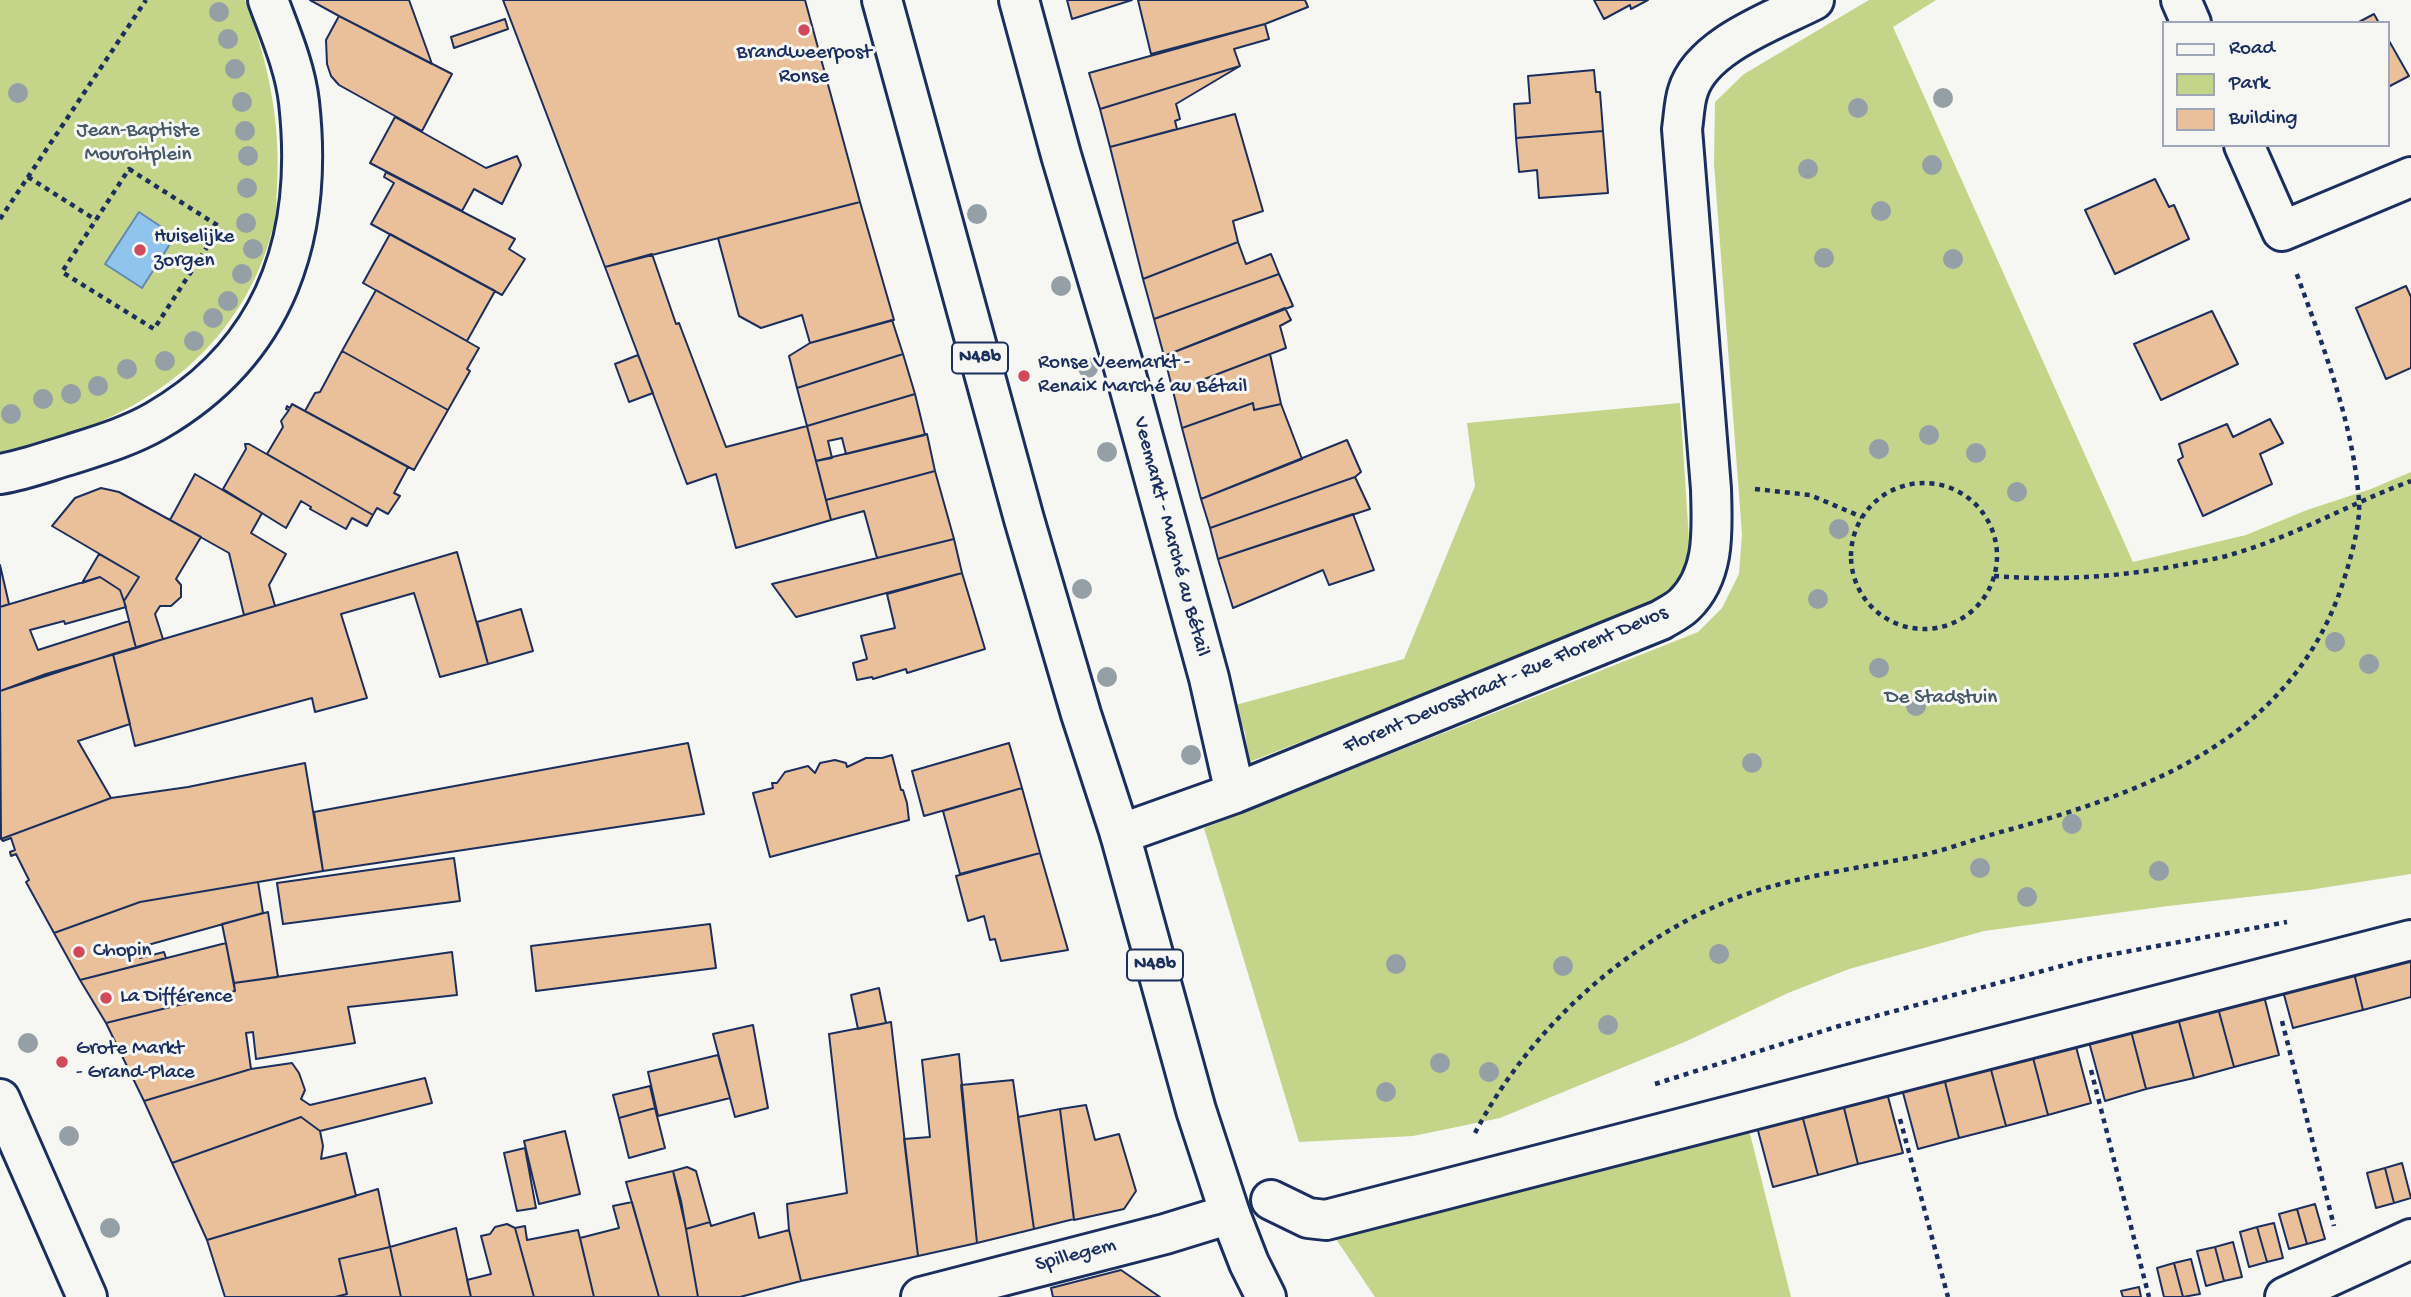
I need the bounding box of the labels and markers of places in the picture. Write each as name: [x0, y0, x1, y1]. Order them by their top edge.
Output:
marker: Brandweerpost Ronse: [796, 22, 812, 38]
place label: Brandweerpost Ronse: [736, 41, 872, 91]
place label: Huiselijke zorgen: [154, 225, 234, 275]
marker: Huiselijke zorgen: [132, 242, 148, 258]
place label: Ronse Veemarkt - Renaix Marché au Bétail: [1038, 351, 1247, 401]
marker: Ronse Veemarkt - Renaix Marché au Bétail: [1016, 368, 1032, 384]
place label: Chopin: [93, 939, 151, 965]
marker: Chopin: [71, 944, 87, 960]
place label: La Différence: [120, 985, 232, 1011]
marker: La Différence: [98, 990, 114, 1006]
place label: Grote Markt - Grand-Place: [76, 1037, 195, 1087]
marker: Grote Markt - Grand-Place: [54, 1054, 70, 1070]

